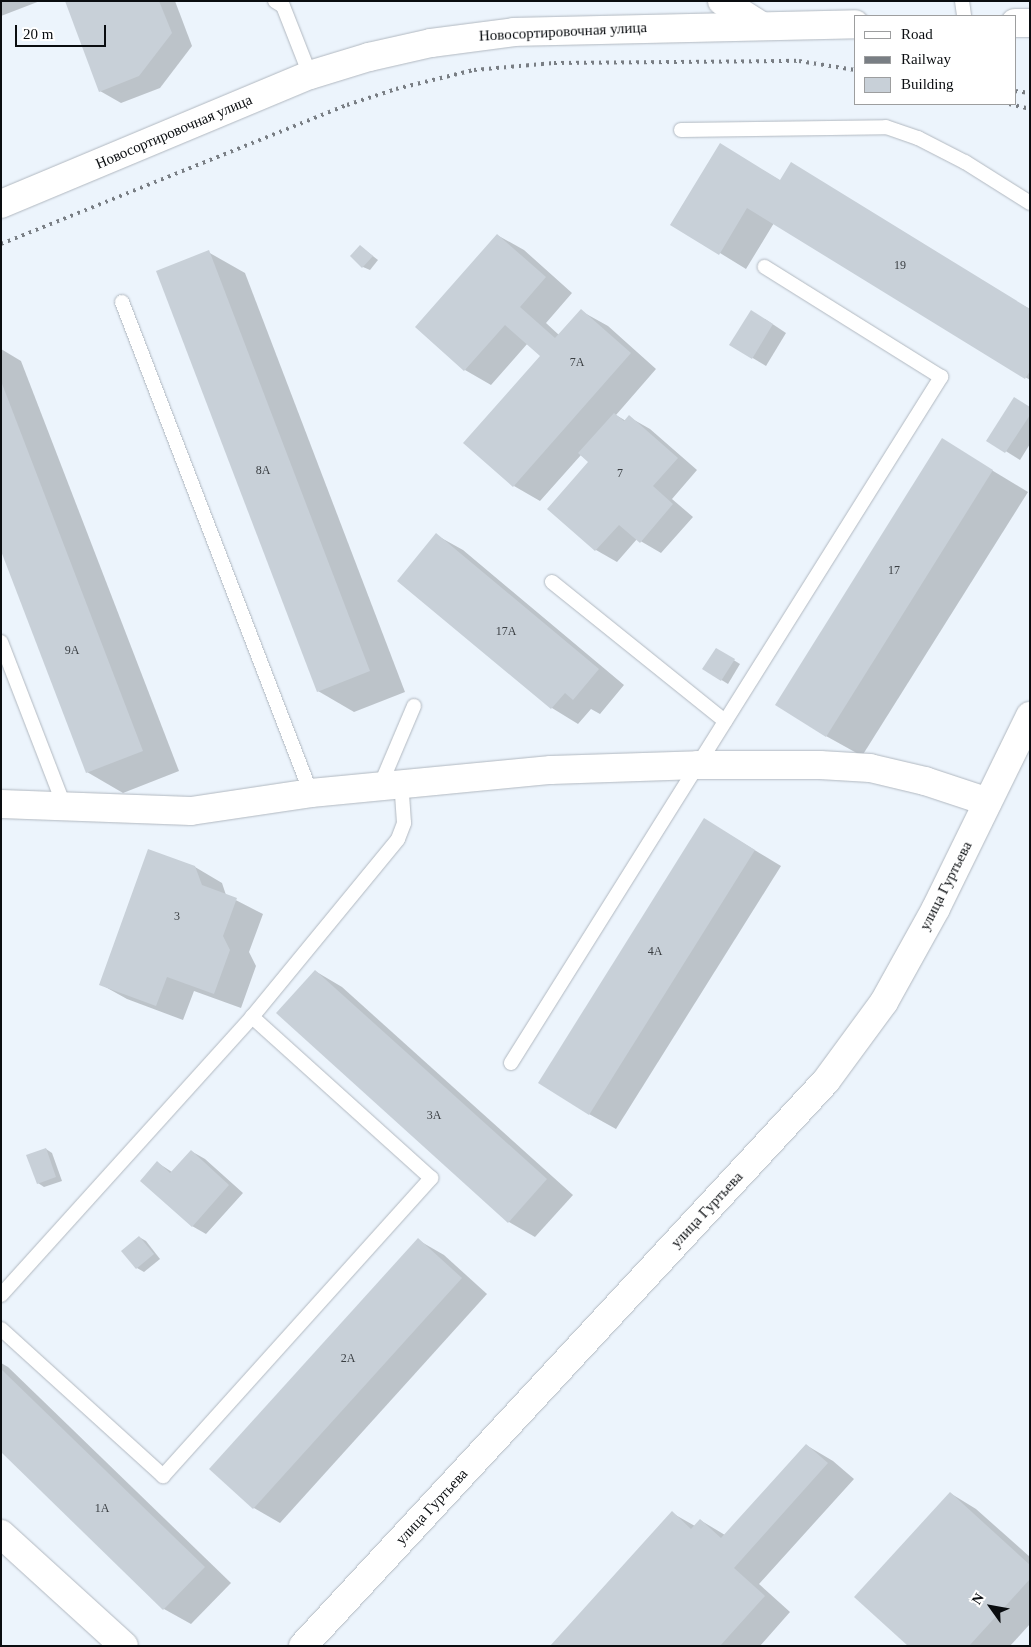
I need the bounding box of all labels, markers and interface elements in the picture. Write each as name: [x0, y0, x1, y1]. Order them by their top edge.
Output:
scale bar: [18, 15, 109, 47]
legend: [854, 15, 1016, 105]
street label: Новосортировочная улица: [479, 19, 647, 45]
text: 20 m: [23, 26, 53, 42]
text: Road: [901, 26, 933, 42]
text: Railway: [901, 51, 951, 67]
text: Building: [901, 76, 954, 92]
street label: Новосортировочная улица: [93, 91, 255, 173]
house number: 19: [894, 259, 906, 273]
house number: 7А: [570, 356, 584, 370]
house number: 8А: [256, 464, 270, 478]
house number: 7: [617, 467, 623, 481]
house number: 17: [888, 564, 900, 578]
house number: 17А: [496, 625, 516, 639]
house number: 9А: [65, 644, 79, 658]
street label: улица Гуртьева: [916, 839, 976, 933]
house number: 3: [174, 910, 180, 924]
house number: 4А: [648, 945, 662, 959]
house number: 3А: [427, 1109, 441, 1123]
street label: улица Гуртьева: [667, 1168, 747, 1252]
house number: 2А: [341, 1352, 355, 1366]
street label: улица Гуртьева: [392, 1465, 472, 1549]
house number: 1А: [95, 1502, 109, 1516]
north arrow: [966, 1582, 1016, 1632]
text: N: [969, 1591, 987, 1607]

